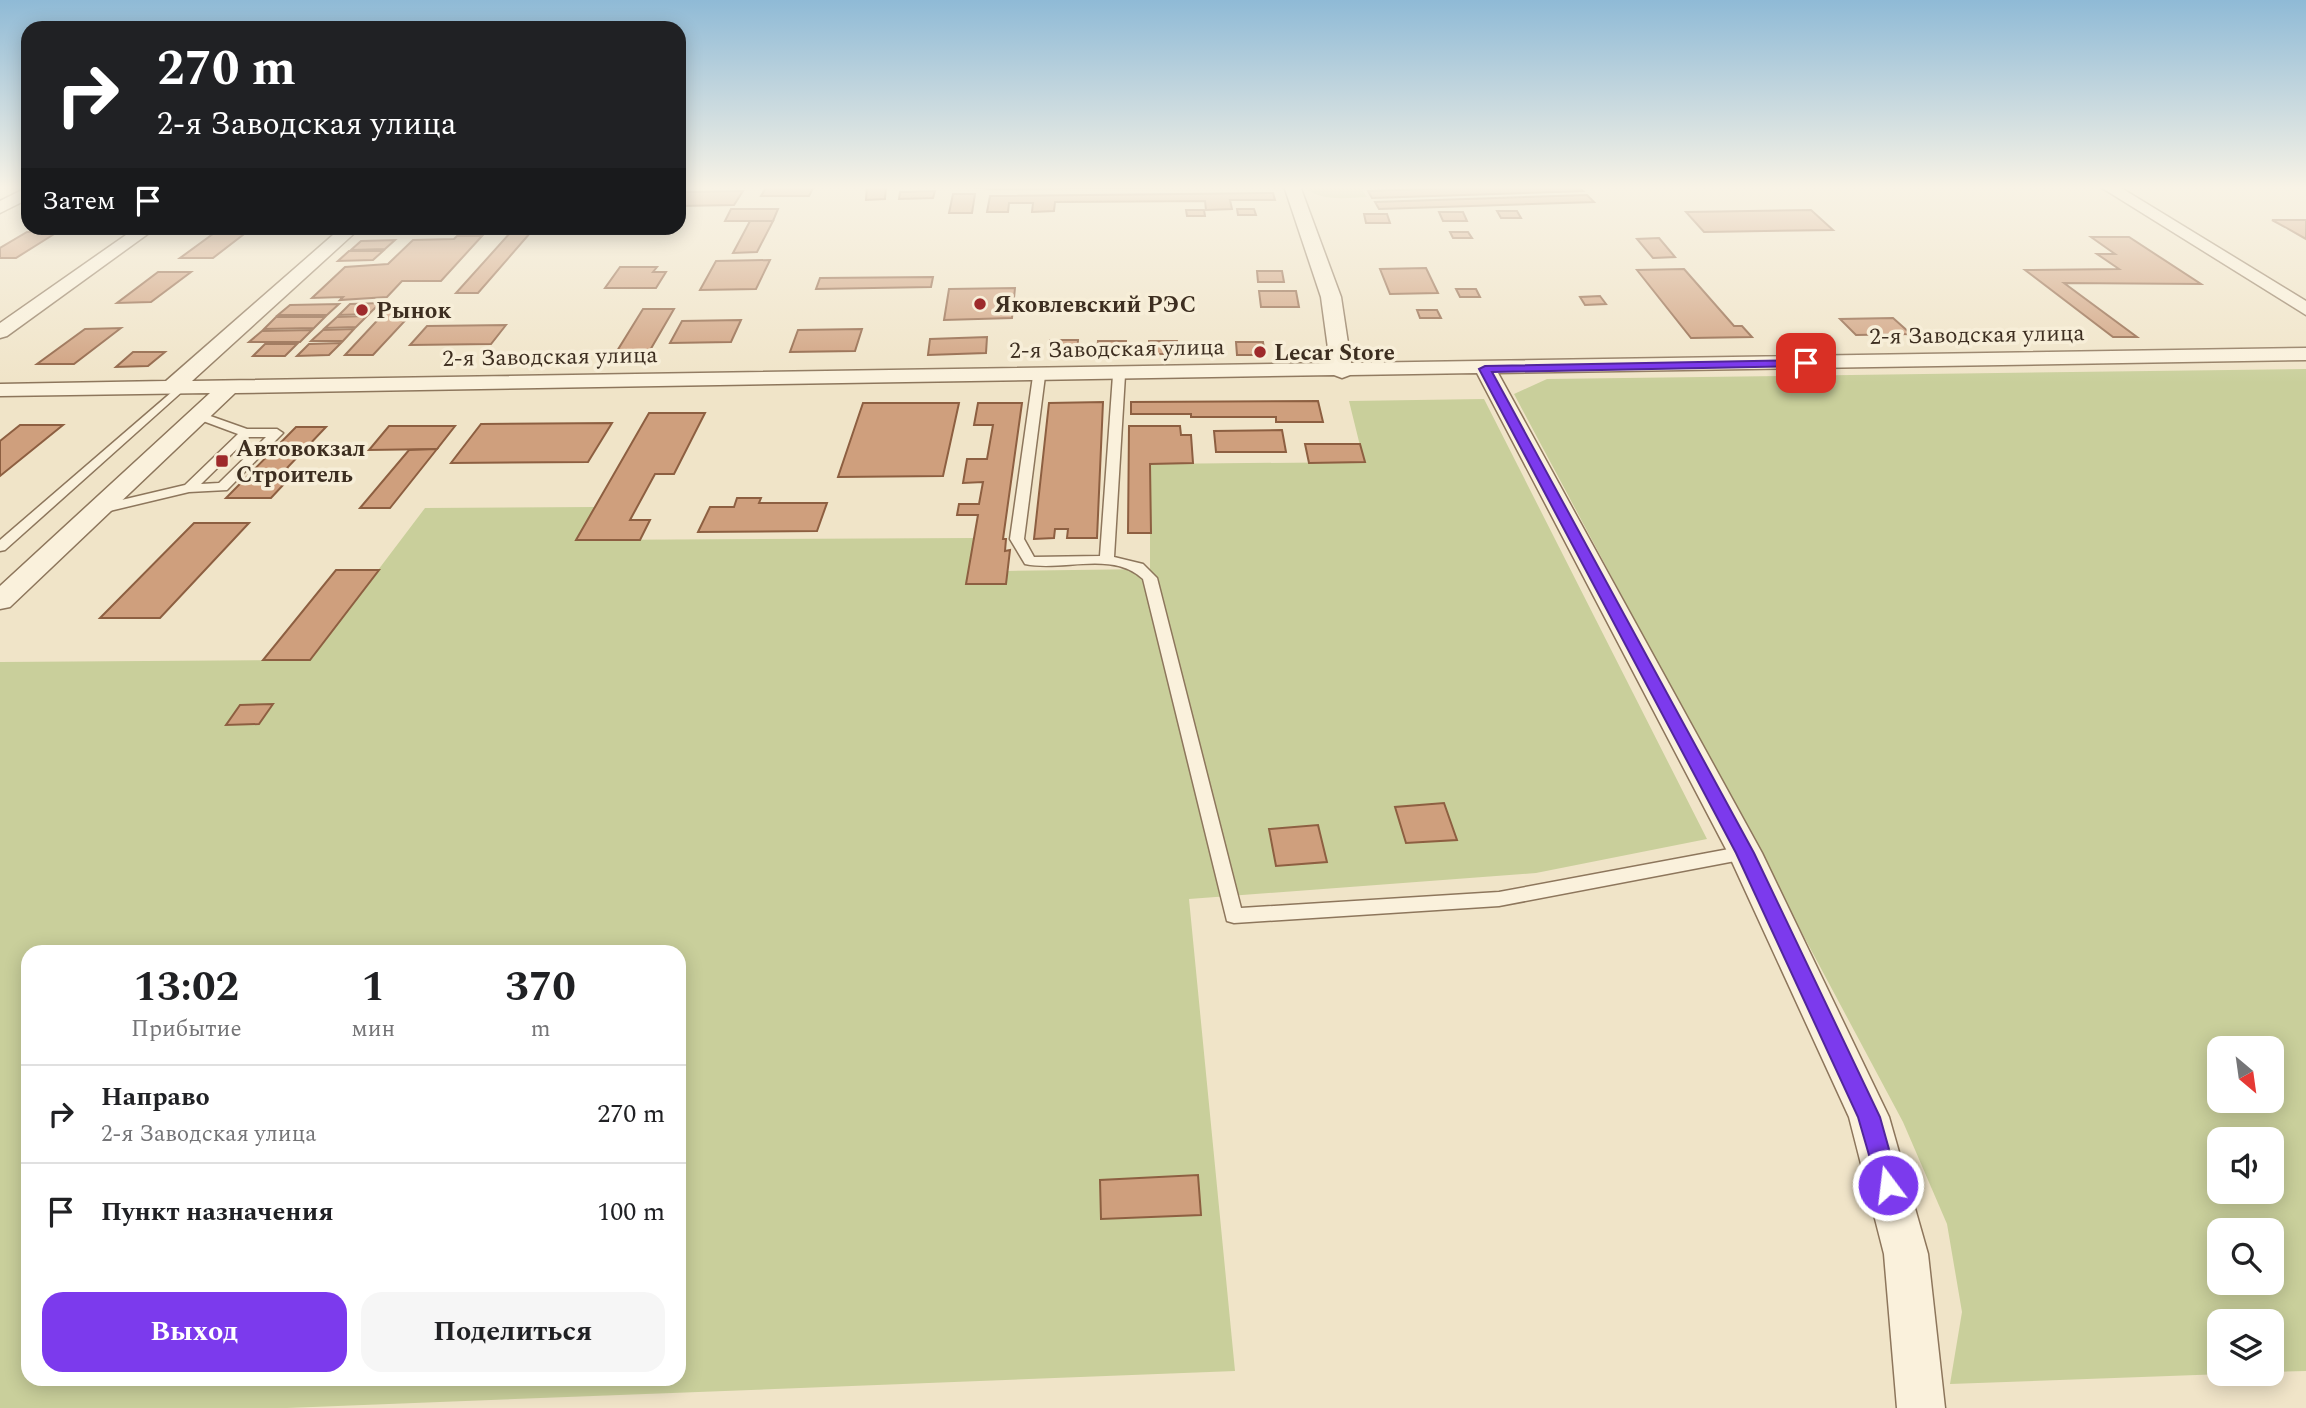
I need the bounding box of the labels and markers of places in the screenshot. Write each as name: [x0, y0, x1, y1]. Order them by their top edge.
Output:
place label: Яковлевский РЭС: [994, 288, 1196, 323]
place label: Рынок: [376, 294, 451, 329]
marker: Яковлевский РЭС: [972, 296, 988, 312]
marker: Рынок: [354, 302, 370, 318]
pin: [1776, 333, 1836, 393]
place label: Lecar Store: [1274, 336, 1395, 371]
marker: Lecar Store: [1252, 344, 1268, 360]
place label: Автовокзал Строитель: [236, 432, 365, 493]
marker: Автовокзал Строитель: [214, 453, 230, 469]

